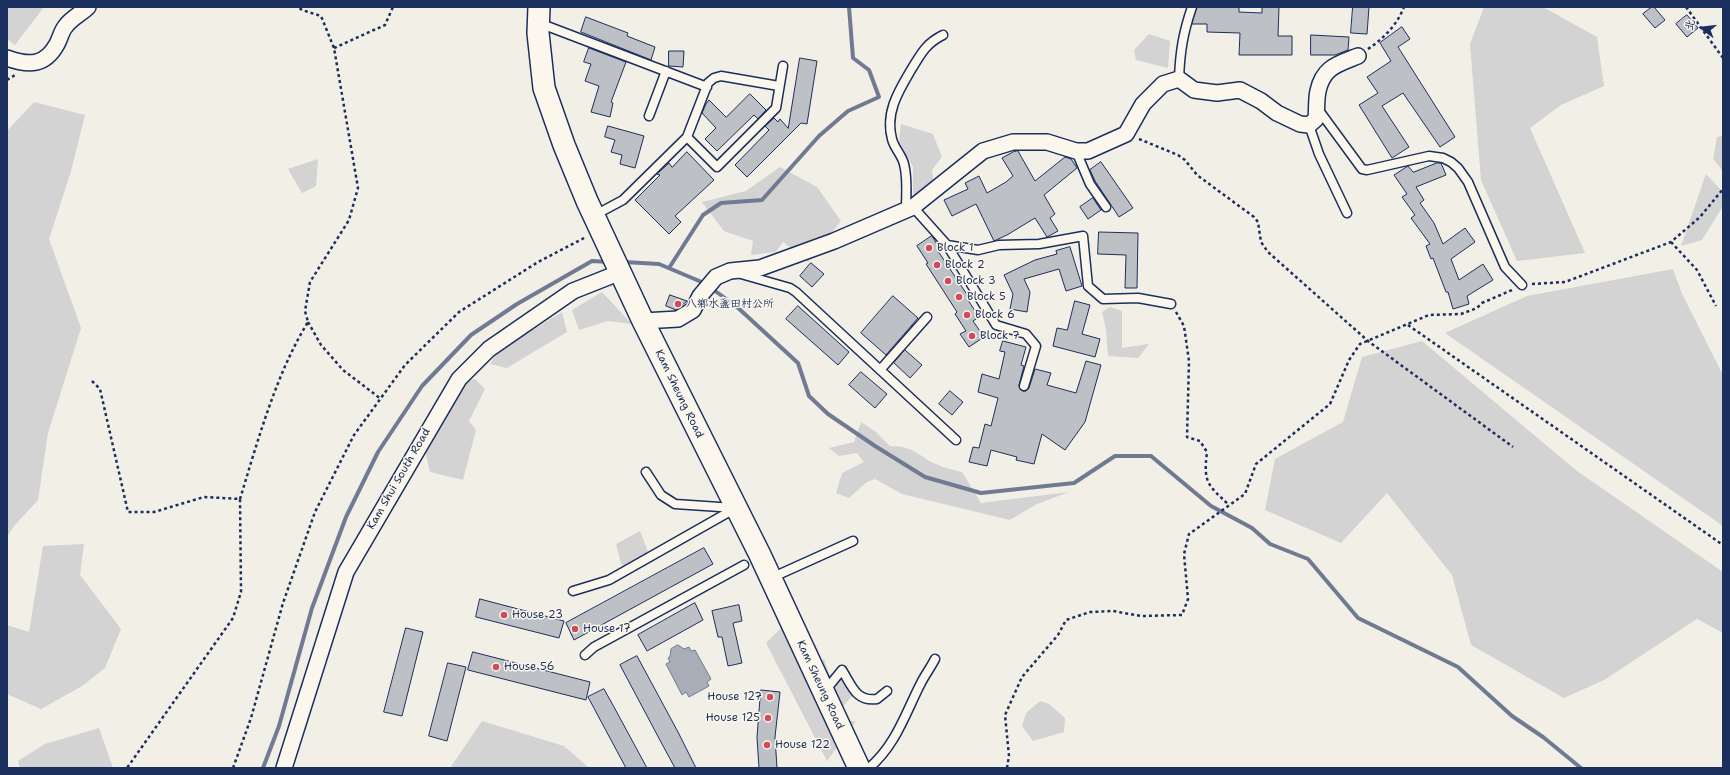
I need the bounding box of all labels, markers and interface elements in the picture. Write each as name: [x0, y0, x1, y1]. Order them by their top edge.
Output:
north arrow: [1682, 8, 1722, 48]
text: 北: [1681, 18, 1699, 32]
place label: Block 1: [937, 241, 974, 255]
marker: Block 1: [924, 243, 934, 253]
place label: Block 2: [945, 258, 985, 272]
marker: Block 2: [932, 260, 942, 270]
place label: Block 3: [956, 274, 996, 288]
marker: Block 3: [943, 276, 953, 286]
place label: Block 5: [967, 290, 1006, 304]
marker: Block 5: [954, 292, 964, 302]
place label: 八鄉水盞田村公所: [686, 297, 774, 311]
marker: 八鄉水盞田村公所: [673, 299, 683, 309]
place label: Block 6: [975, 308, 1015, 322]
marker: Block 6: [962, 310, 972, 320]
place label: Block 7: [980, 329, 1020, 343]
marker: Block 7: [967, 331, 977, 341]
street label: Kam Sheung Road: [652, 348, 706, 440]
street label: Kam Shui South Road: [365, 426, 433, 532]
place label: House 23: [512, 608, 563, 622]
marker: House 23: [499, 610, 509, 620]
place label: House 17: [583, 622, 631, 636]
marker: House 17: [570, 624, 580, 634]
street label: Kam Sheung Road: [794, 638, 846, 732]
place label: House 56: [504, 660, 554, 674]
marker: House 56: [491, 662, 501, 672]
place label: House 127: [707, 690, 762, 704]
marker: House 127: [765, 692, 775, 702]
place label: House 125: [706, 711, 760, 725]
marker: House 125: [763, 713, 773, 723]
place label: House 122: [775, 738, 830, 752]
marker: House 122: [762, 740, 772, 750]

